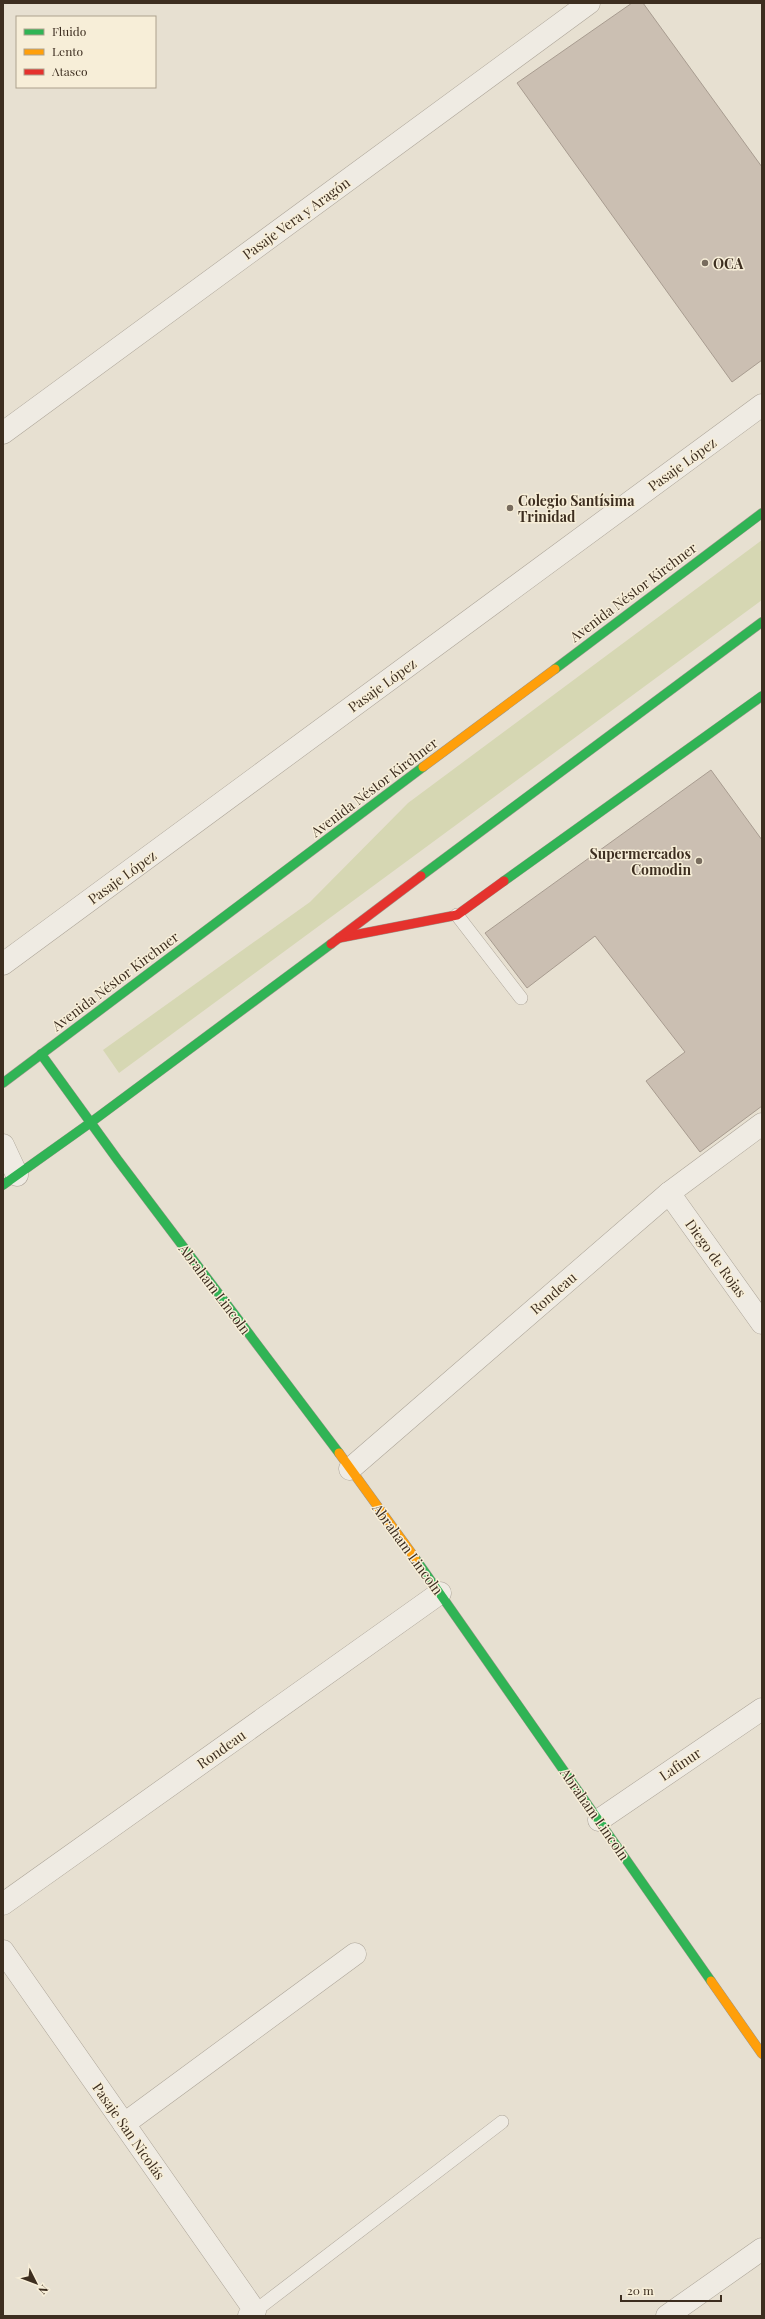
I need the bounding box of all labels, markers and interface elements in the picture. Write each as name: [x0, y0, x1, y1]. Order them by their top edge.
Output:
legend: [16, 16, 156, 88]
text: Fluido: [52, 23, 87, 39]
text: Lento: [52, 43, 84, 59]
text: Atasco: [51, 63, 88, 79]
street label: Pasaje Vera y Aragón: [238, 172, 354, 263]
place label: OCA: [713, 254, 744, 273]
marker: OCA: [700, 258, 710, 268]
street label: Pasaje López: [644, 432, 720, 495]
place label: Colegio Santísima Trinidad: [518, 491, 635, 526]
marker: Colegio Santísima Trinidad: [505, 503, 515, 513]
street label: Avenida Néstor Kirchner: [565, 537, 701, 647]
street label: Pasaje López: [344, 653, 420, 716]
street label: Avenida Néstor Kirchner: [306, 732, 442, 842]
place label: Supermercados Comodin: [590, 844, 691, 879]
street label: Pasaje López: [84, 845, 160, 908]
marker: Supermercados Comodin: [694, 856, 704, 866]
street label: Avenida Néstor Kirchner: [47, 926, 183, 1036]
street label: Diego de Rojas: [681, 1215, 751, 1301]
street label: Abraham Lincoln: [174, 1239, 256, 1339]
street label: Rondeau: [526, 1268, 580, 1318]
street label: Abraham Lincoln: [368, 1499, 448, 1599]
street label: Rondeau: [193, 1725, 249, 1773]
street label: Lafinur: [655, 1743, 705, 1785]
street label: Abraham Lincoln: [556, 1763, 634, 1864]
street label: Pasaje San Nicolás: [88, 2079, 170, 2183]
north arrow: [16, 2263, 56, 2303]
scale bar: [621, 2277, 721, 2303]
text: N: [36, 2282, 52, 2298]
text: 20 m: [627, 2282, 654, 2298]

